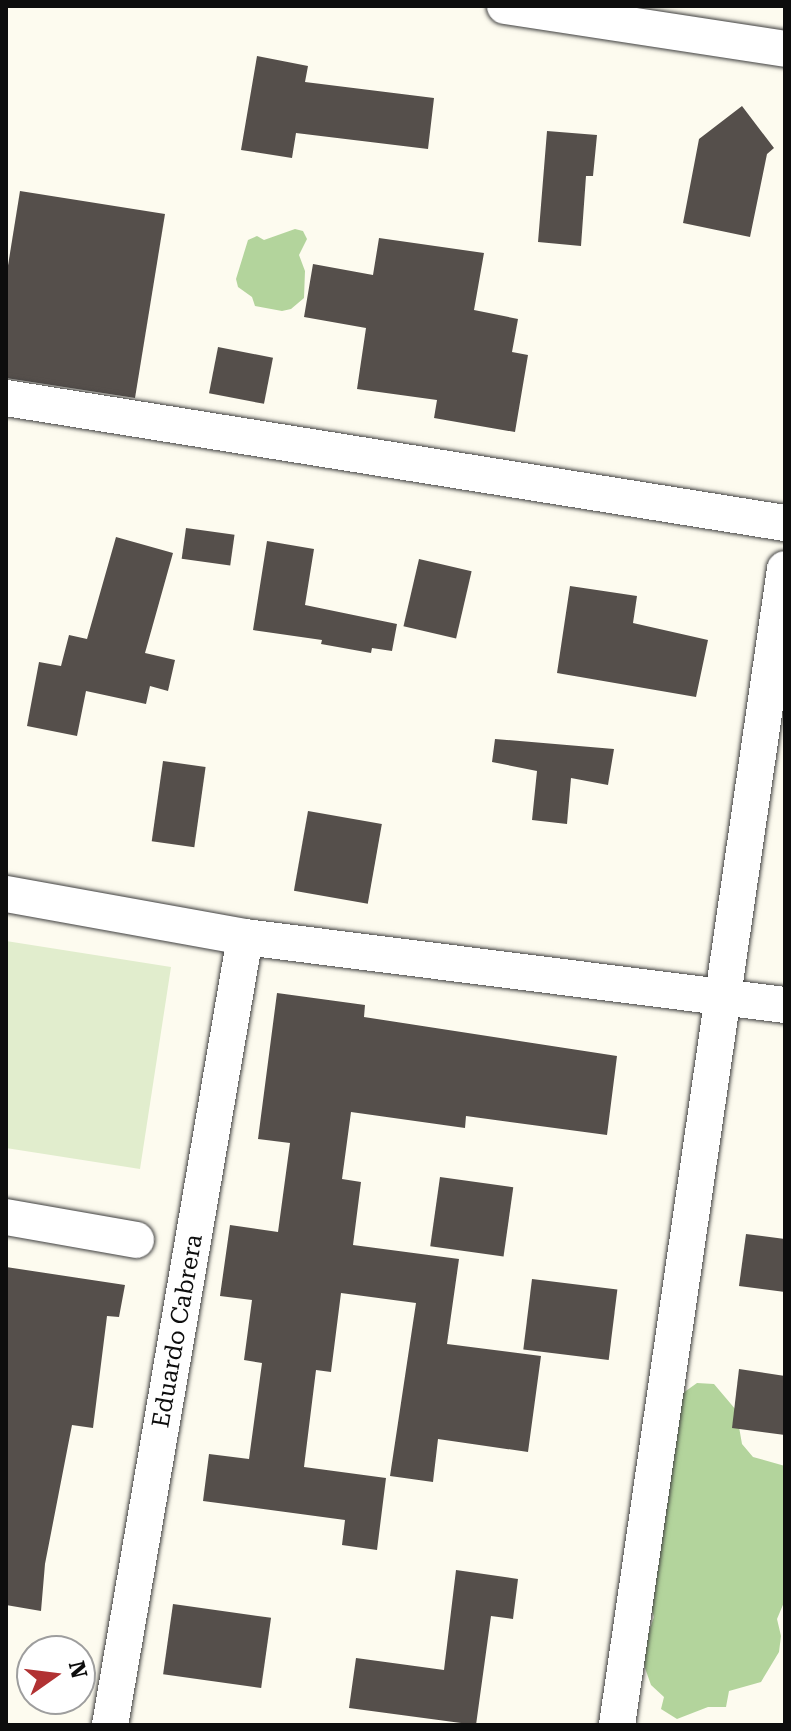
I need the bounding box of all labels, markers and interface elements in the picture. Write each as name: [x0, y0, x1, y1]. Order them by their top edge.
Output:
street label: Eduardo Cabrera: [147, 1232, 209, 1430]
north arrow: [16, 1635, 96, 1715]
text: N: [64, 1658, 92, 1681]

